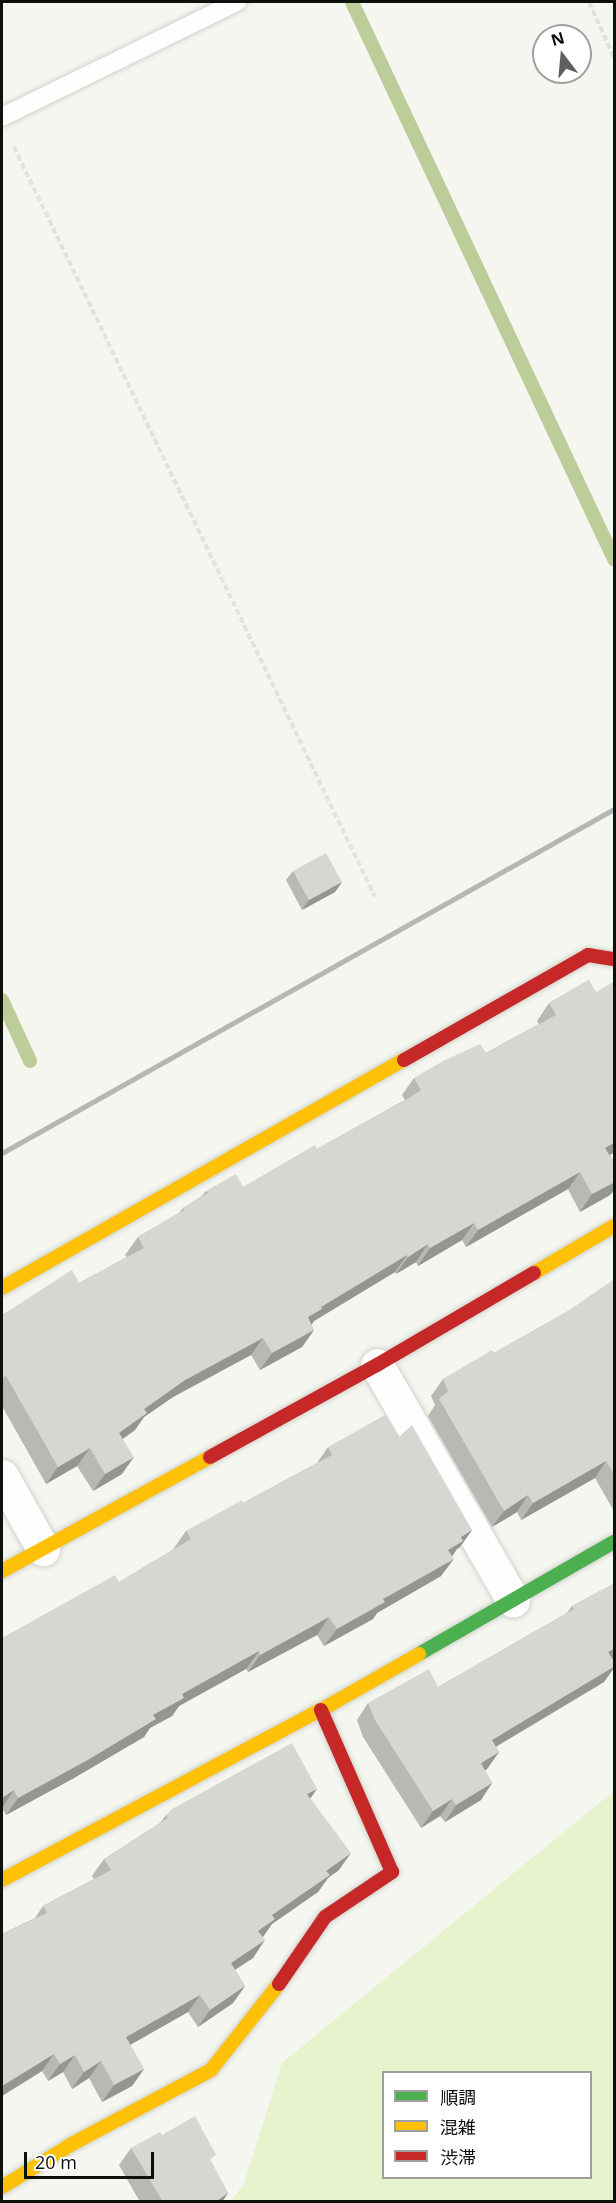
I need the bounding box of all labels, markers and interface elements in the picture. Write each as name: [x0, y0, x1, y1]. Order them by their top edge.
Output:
north arrow: [532, 24, 592, 84]
text: N: [548, 26, 567, 51]
legend: [382, 2071, 592, 2179]
text: 順調: [440, 2085, 476, 2109]
text: 混雑: [440, 2115, 476, 2139]
scale bar: [27, 2140, 158, 2178]
text: 渋滞: [440, 2145, 476, 2169]
text: 20 m: [35, 2150, 77, 2174]

